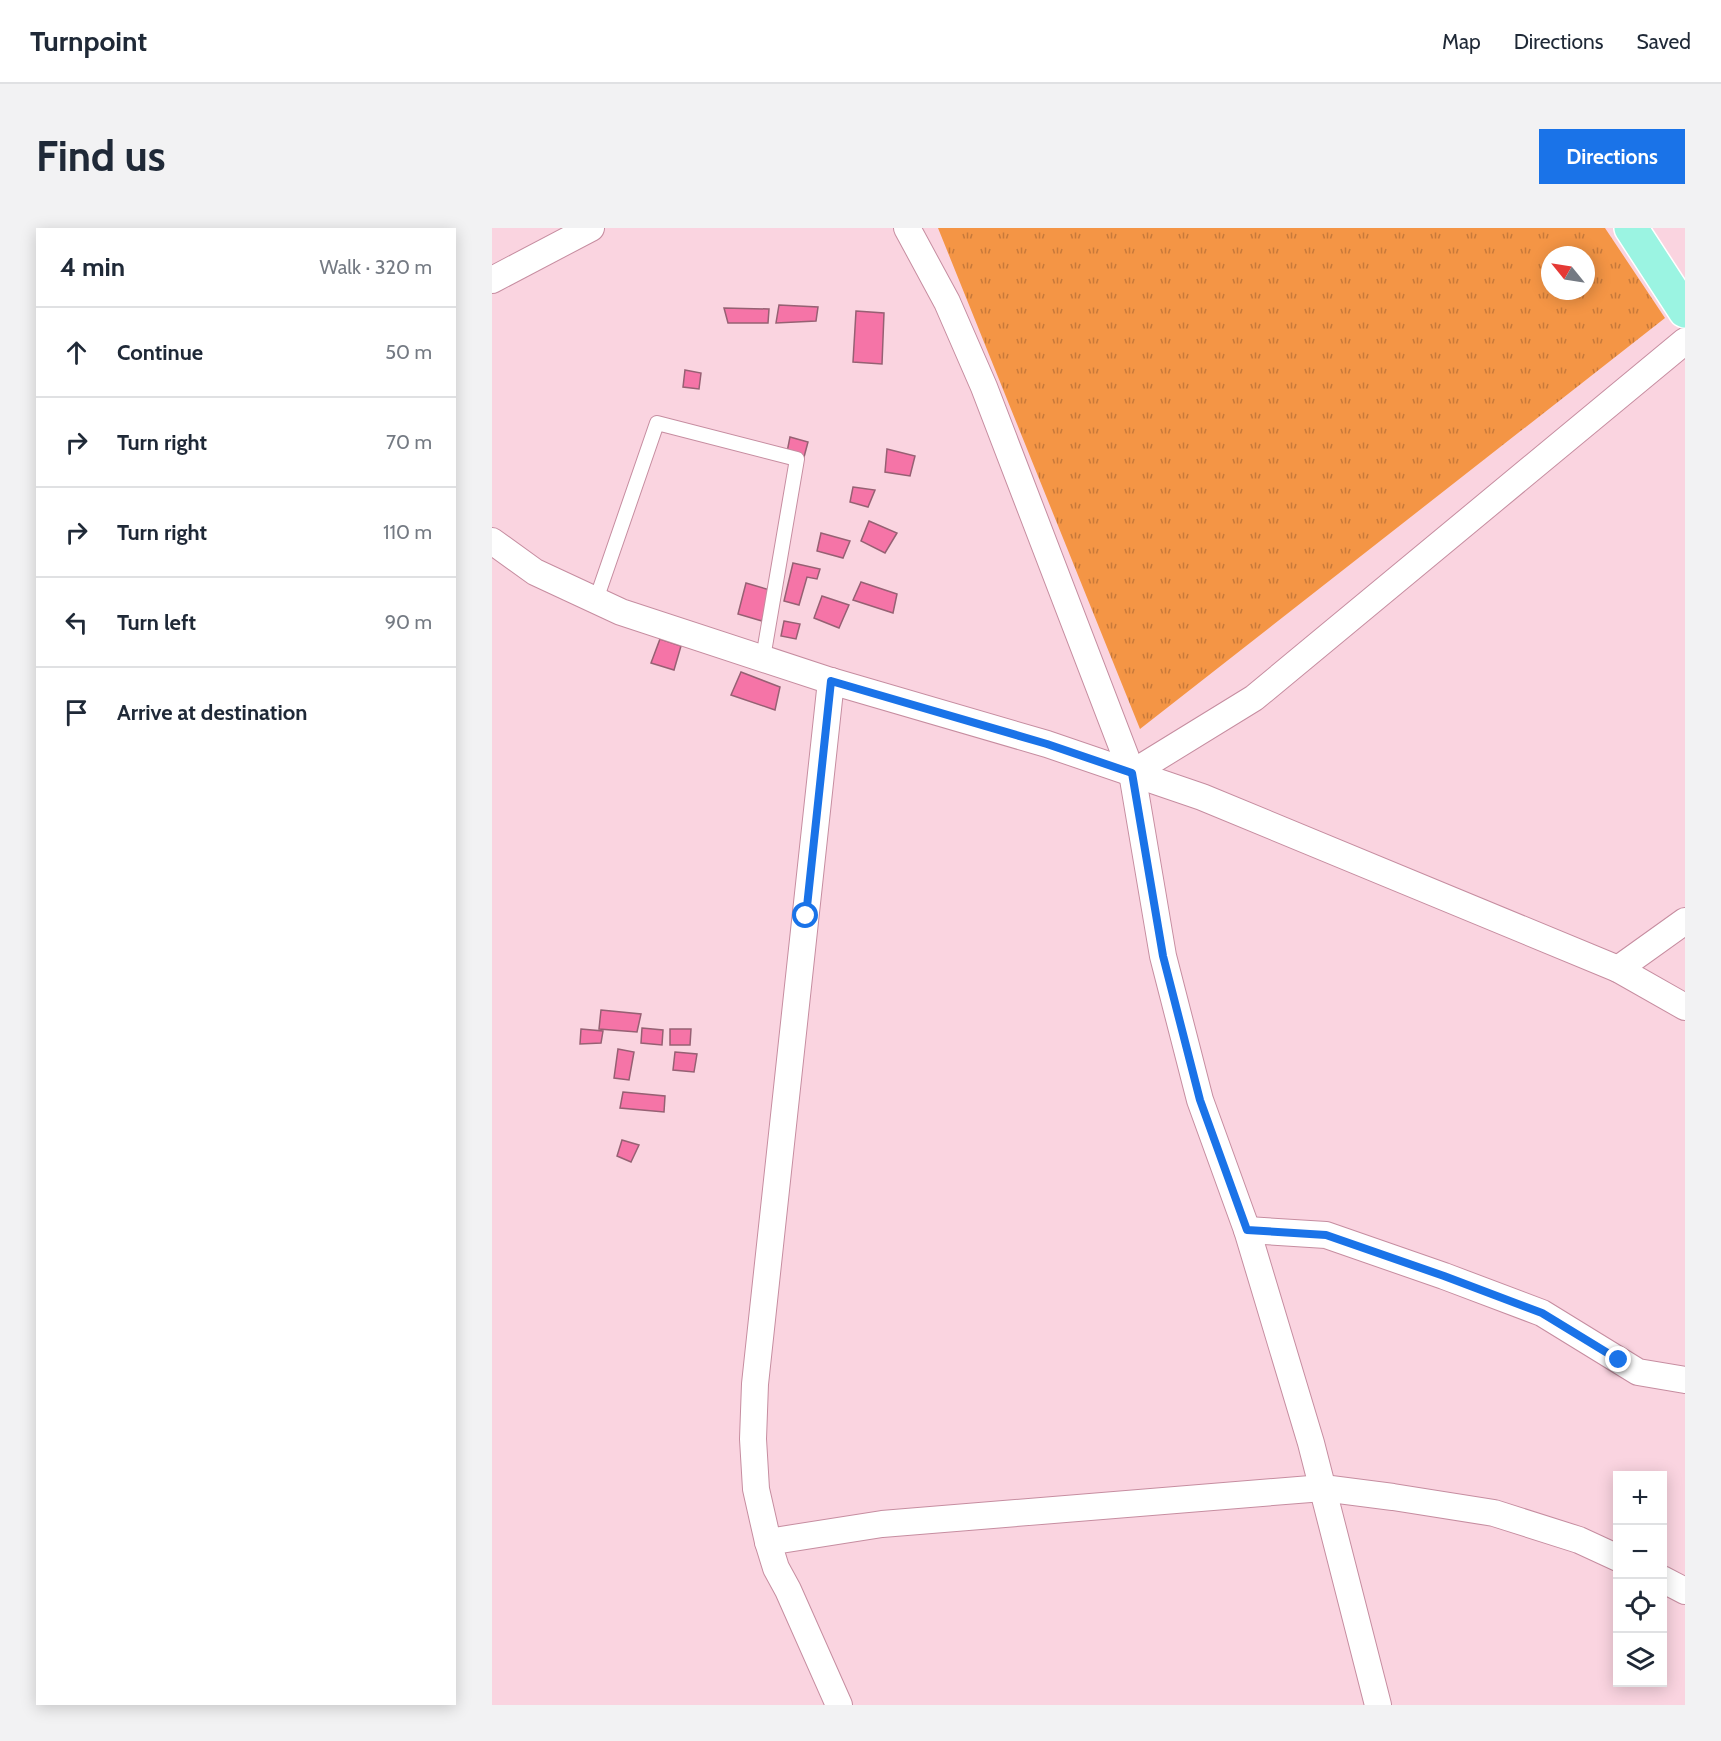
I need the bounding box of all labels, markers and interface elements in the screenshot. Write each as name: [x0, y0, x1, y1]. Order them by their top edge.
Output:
text: Turnpoint: [30, 24, 147, 58]
text: Map: [1442, 29, 1481, 54]
text: Directions: [1514, 29, 1603, 54]
text: Saved: [1636, 29, 1691, 54]
button: Directions: [1539, 129, 1685, 184]
text: Find us: [36, 130, 165, 182]
north arrow: [1541, 246, 1595, 300]
text: 4 min: [60, 251, 125, 283]
text: Walk · 320 m: [320, 255, 432, 279]
icon: ahead: [60, 336, 93, 369]
text: Continue: [117, 339, 203, 366]
text: 50 m: [385, 340, 432, 364]
icon: right: [60, 426, 93, 459]
text: Turn right: [117, 429, 207, 456]
text: 70 m: [386, 430, 432, 454]
icon: right: [60, 516, 93, 549]
text: Turn right: [117, 519, 207, 546]
text: 110 m: [383, 520, 432, 544]
icon: left: [60, 606, 93, 639]
text: Turn left: [117, 609, 196, 636]
text: 90 m: [385, 610, 432, 634]
icon: arrive: [60, 696, 93, 729]
text: Arrive at destination: [117, 699, 307, 726]
route start: [792, 902, 818, 928]
route end: [1605, 1346, 1631, 1372]
map controls: [1613, 1471, 1667, 1687]
button: +: [1613, 1471, 1667, 1525]
button: −: [1613, 1525, 1667, 1579]
button: locate: [1613, 1579, 1667, 1633]
button: layers: [1613, 1633, 1667, 1687]

